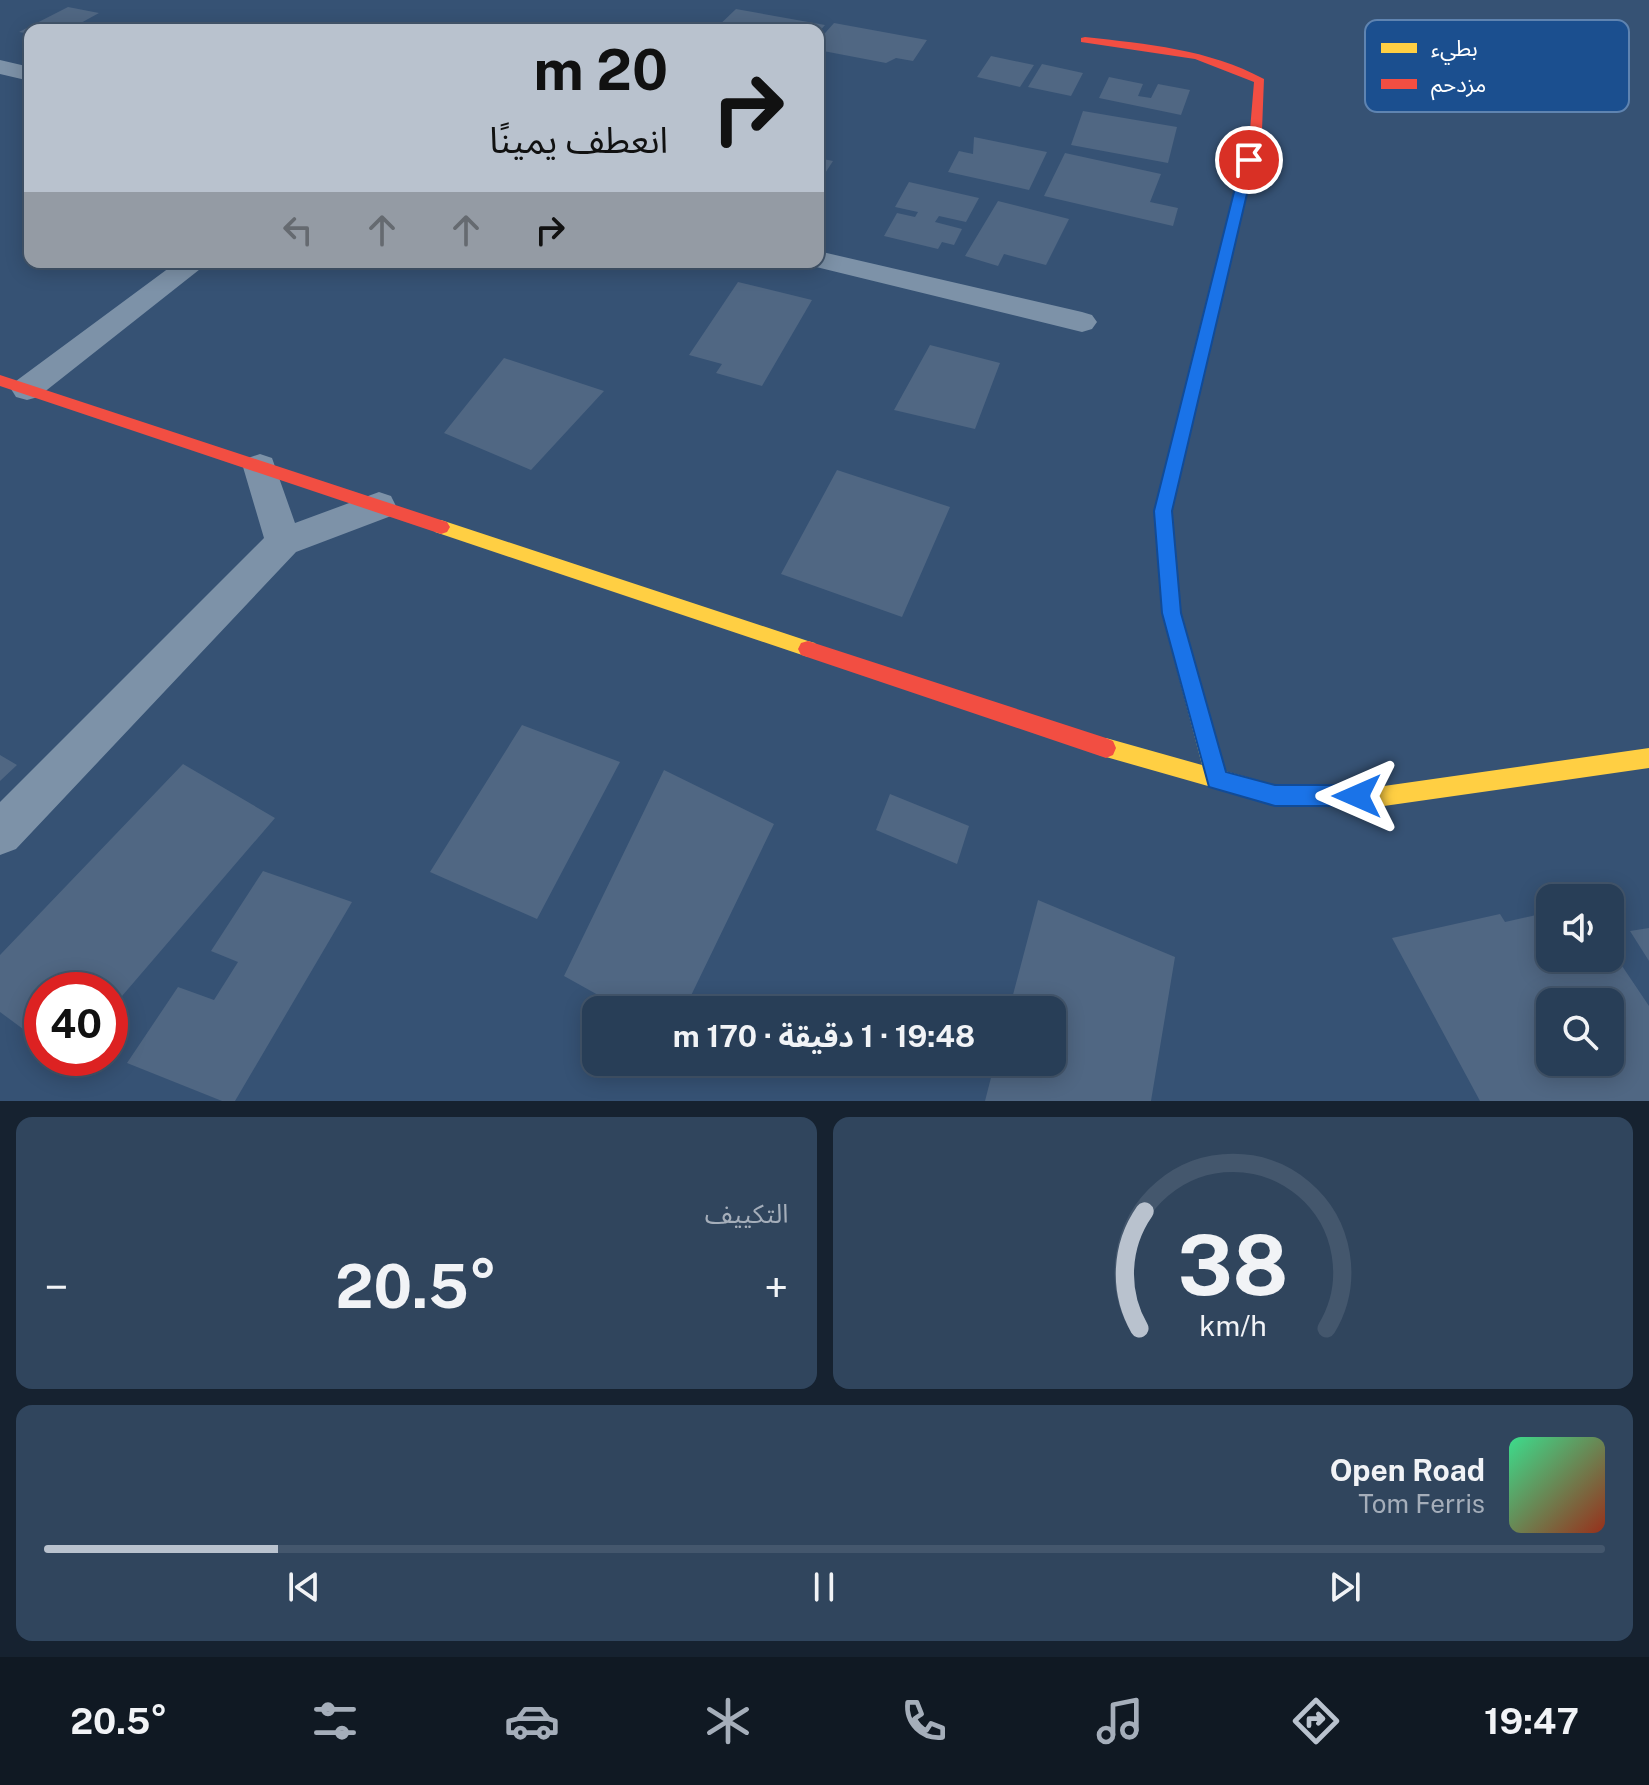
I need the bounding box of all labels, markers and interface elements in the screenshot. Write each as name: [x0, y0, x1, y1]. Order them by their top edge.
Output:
legend: [1365, 20, 1629, 112]
text: بطيء: [1431, 35, 1478, 65]
text: 20 m: [534, 37, 668, 103]
icon: right: [696, 56, 800, 160]
text: مزدحم: [1431, 71, 1486, 101]
text: انعطف يمينًا: [489, 119, 668, 161]
pin: [1215, 126, 1283, 194]
icon: arrive: [1227, 138, 1271, 182]
icon: left: [276, 208, 320, 252]
icon: ahead: [360, 208, 404, 252]
icon: ahead: [444, 208, 488, 252]
icon: right: [528, 208, 572, 252]
position arrow: [1315, 754, 1399, 838]
map controls: [1536, 884, 1624, 1076]
button: sound: [1536, 884, 1624, 972]
speed limit sign: 40: [24, 972, 128, 1076]
button: search: [1536, 988, 1624, 1076]
text: 19:48 · 1 دقيقة · 170 m: [673, 1018, 975, 1054]
text: التكييف: [705, 1198, 789, 1229]
text: 38: [1177, 1216, 1288, 1314]
text: 20.5°: [335, 1251, 497, 1322]
text: −: [44, 1261, 68, 1313]
text: +: [764, 1261, 788, 1313]
text: km/h: [1199, 1309, 1266, 1342]
text: Open Road: [1330, 1452, 1485, 1488]
text: Tom Ferris: [1358, 1488, 1485, 1519]
icon: previous: [282, 1565, 326, 1609]
icon: pause: [802, 1565, 846, 1609]
icon: next: [1323, 1565, 1367, 1609]
icon: filters: [307, 1693, 363, 1749]
icon: car: [504, 1693, 560, 1749]
icon: climate: [700, 1693, 756, 1749]
icon: phone: [896, 1693, 952, 1749]
icon: music: [1092, 1693, 1148, 1749]
icon: directions: [1288, 1693, 1344, 1749]
text: 20.5°: [70, 1700, 167, 1742]
text: 19:47: [1484, 1700, 1579, 1742]

